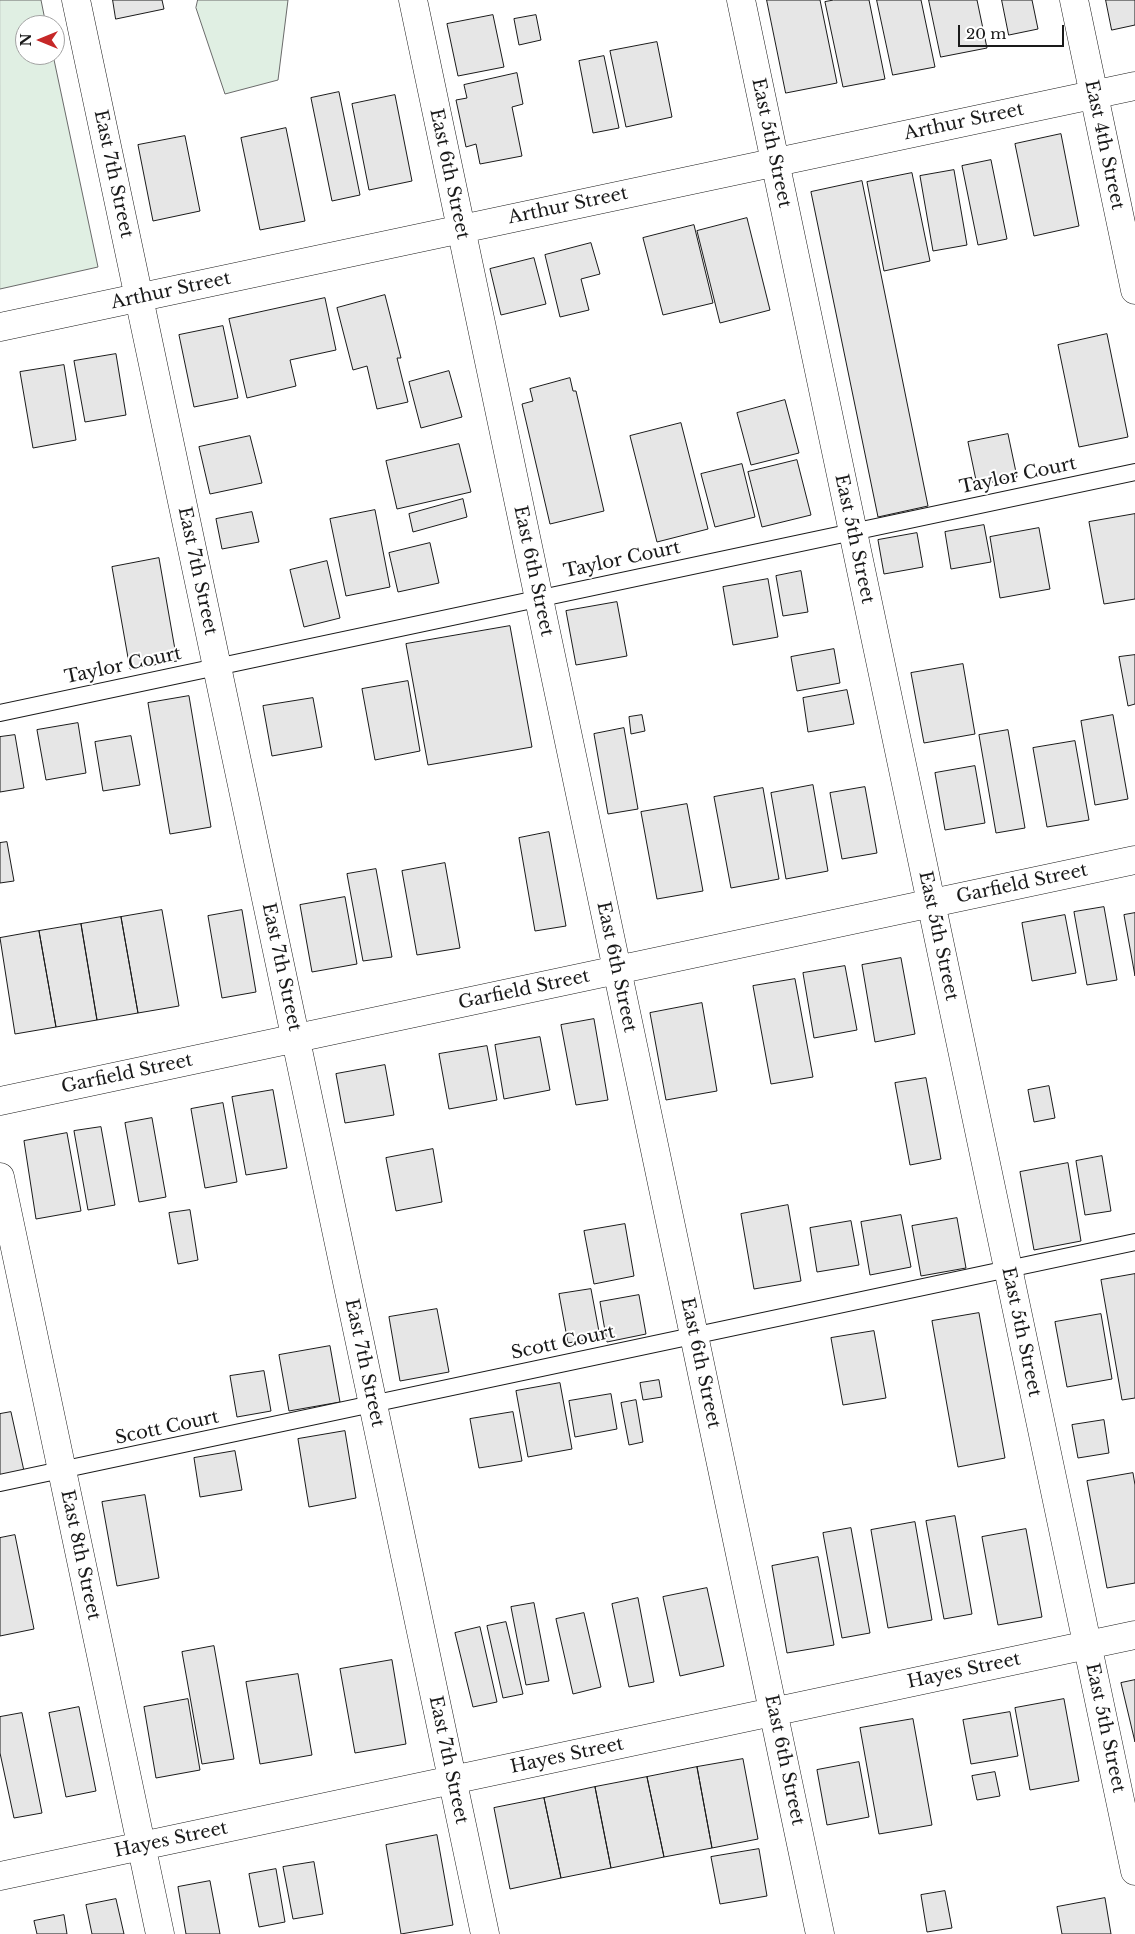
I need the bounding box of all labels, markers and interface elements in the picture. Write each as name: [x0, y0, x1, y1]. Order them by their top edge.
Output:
north arrow: [15, 15, 65, 65]
scale bar: [960, 15, 1066, 47]
text: 20 m: [966, 24, 1006, 43]
text: N: [17, 33, 35, 47]
street label: East 5th Street: [747, 76, 795, 210]
street label: East 4th Street: [1080, 78, 1128, 212]
street label: Arthur Street: [902, 99, 1026, 145]
street label: East 6th Street: [425, 107, 473, 241]
street label: East 7th Street: [89, 108, 137, 240]
street label: Arthur Street: [506, 183, 630, 229]
street label: Arthur Street: [109, 268, 233, 314]
street label: Taylor Court: [958, 453, 1078, 499]
street label: East 5th Street: [830, 472, 878, 606]
street label: East 6th Street: [509, 504, 557, 638]
street label: East 7th Street: [173, 505, 221, 637]
street label: Taylor Court: [562, 537, 682, 583]
street label: Taylor Court: [63, 643, 183, 689]
street label: Garfield Street: [954, 860, 1090, 908]
street label: East 5th Street: [914, 869, 962, 1003]
street label: East 6th Street: [592, 900, 640, 1034]
street label: East 7th Street: [257, 901, 305, 1033]
street label: Garfield Street: [456, 966, 592, 1014]
street label: Garfield Street: [59, 1050, 195, 1098]
street label: East 5th Street: [997, 1265, 1045, 1399]
street label: East 6th Street: [676, 1296, 724, 1430]
street label: East 7th Street: [340, 1297, 388, 1429]
street label: Scott Court: [509, 1321, 617, 1365]
street label: Scott Court: [113, 1406, 221, 1450]
street label: East 8th Street: [56, 1488, 104, 1622]
street label: Hayes Street: [905, 1648, 1023, 1694]
street label: East 5th Street: [1081, 1661, 1129, 1795]
street label: East 6th Street: [760, 1693, 808, 1827]
street label: East 7th Street: [424, 1694, 472, 1826]
street label: Hayes Street: [508, 1733, 626, 1779]
street label: Hayes Street: [112, 1817, 230, 1863]

